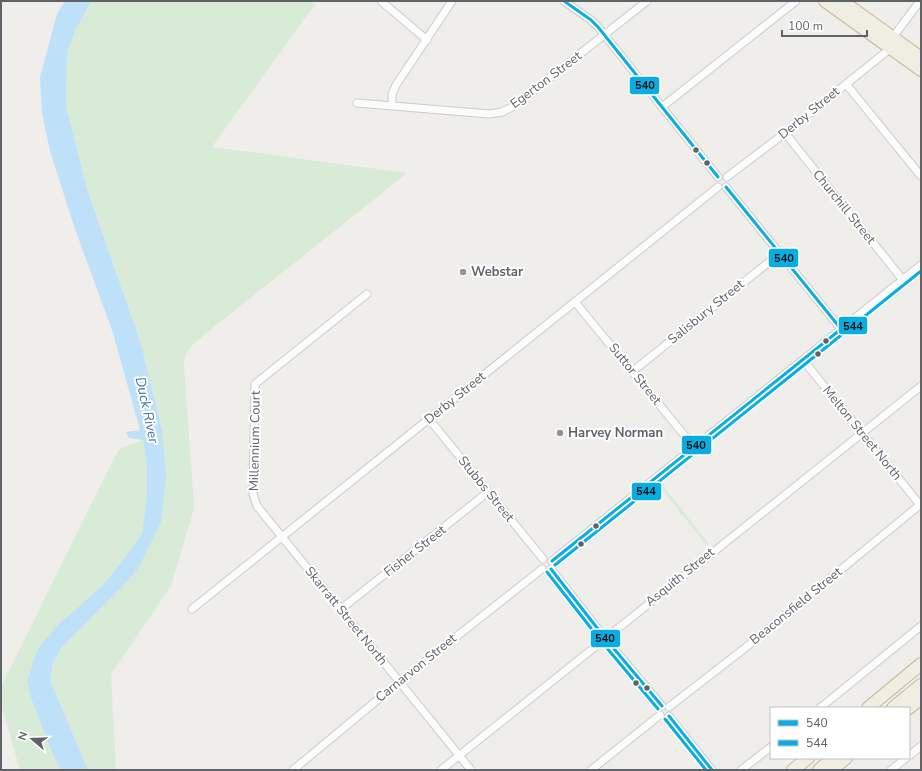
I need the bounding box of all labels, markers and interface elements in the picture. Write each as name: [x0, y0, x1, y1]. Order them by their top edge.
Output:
scale bar: [782, 12, 867, 38]
text: 100 m: [788, 18, 823, 34]
street label: Egerton Street: [507, 47, 586, 113]
line badge: 540: [629, 76, 660, 95]
text: 540: [635, 78, 655, 93]
street label: Derby Street: [775, 82, 844, 143]
unlabelled marker: [691, 145, 701, 155]
unlabelled marker: [702, 158, 712, 168]
street label: Churchill Street: [808, 166, 880, 248]
line badge: 540: [768, 248, 799, 268]
text: 540: [774, 251, 794, 266]
place label: Webstar: [471, 263, 524, 281]
marker: Webstar: [458, 267, 468, 277]
street label: Salisbury Street: [664, 275, 748, 348]
line badge: 544: [838, 316, 868, 335]
text: 544: [843, 319, 863, 334]
unlabelled marker: [821, 336, 831, 346]
street label: Suttor Street: [604, 339, 666, 409]
unlabelled marker: [813, 349, 823, 359]
street label: Derby Street: [421, 367, 490, 428]
water label: Duck River: [131, 375, 164, 446]
street label: Melton Street North: [818, 382, 906, 484]
street label: Millennium Court: [245, 390, 265, 491]
place label: Harvey Norman: [568, 424, 663, 442]
marker: Harvey Norman: [555, 428, 565, 438]
line badge: 540: [681, 435, 712, 455]
text: 540: [686, 438, 706, 453]
street label: Stubbs Street: [454, 452, 518, 526]
line badge: 544: [631, 482, 662, 501]
text: 544: [636, 484, 656, 499]
street label: Fisher Street: [380, 521, 450, 581]
unlabelled marker: [591, 521, 601, 531]
unlabelled marker: [576, 539, 586, 549]
street label: Asquith Street: [642, 543, 719, 611]
street label: Skarratt Street North: [301, 563, 391, 669]
street label: Beaconsfield Street: [746, 563, 846, 649]
street label: Carnarvon Street: [372, 629, 461, 706]
line badge: 540: [590, 629, 621, 648]
text: 540: [595, 631, 615, 646]
unlabelled marker: [631, 678, 641, 688]
unlabelled marker: [642, 683, 652, 693]
legend: [770, 707, 910, 759]
text: 540: [806, 715, 828, 731]
north arrow: [12, 719, 52, 759]
text: N: [15, 730, 31, 742]
text: 544: [806, 735, 828, 751]

